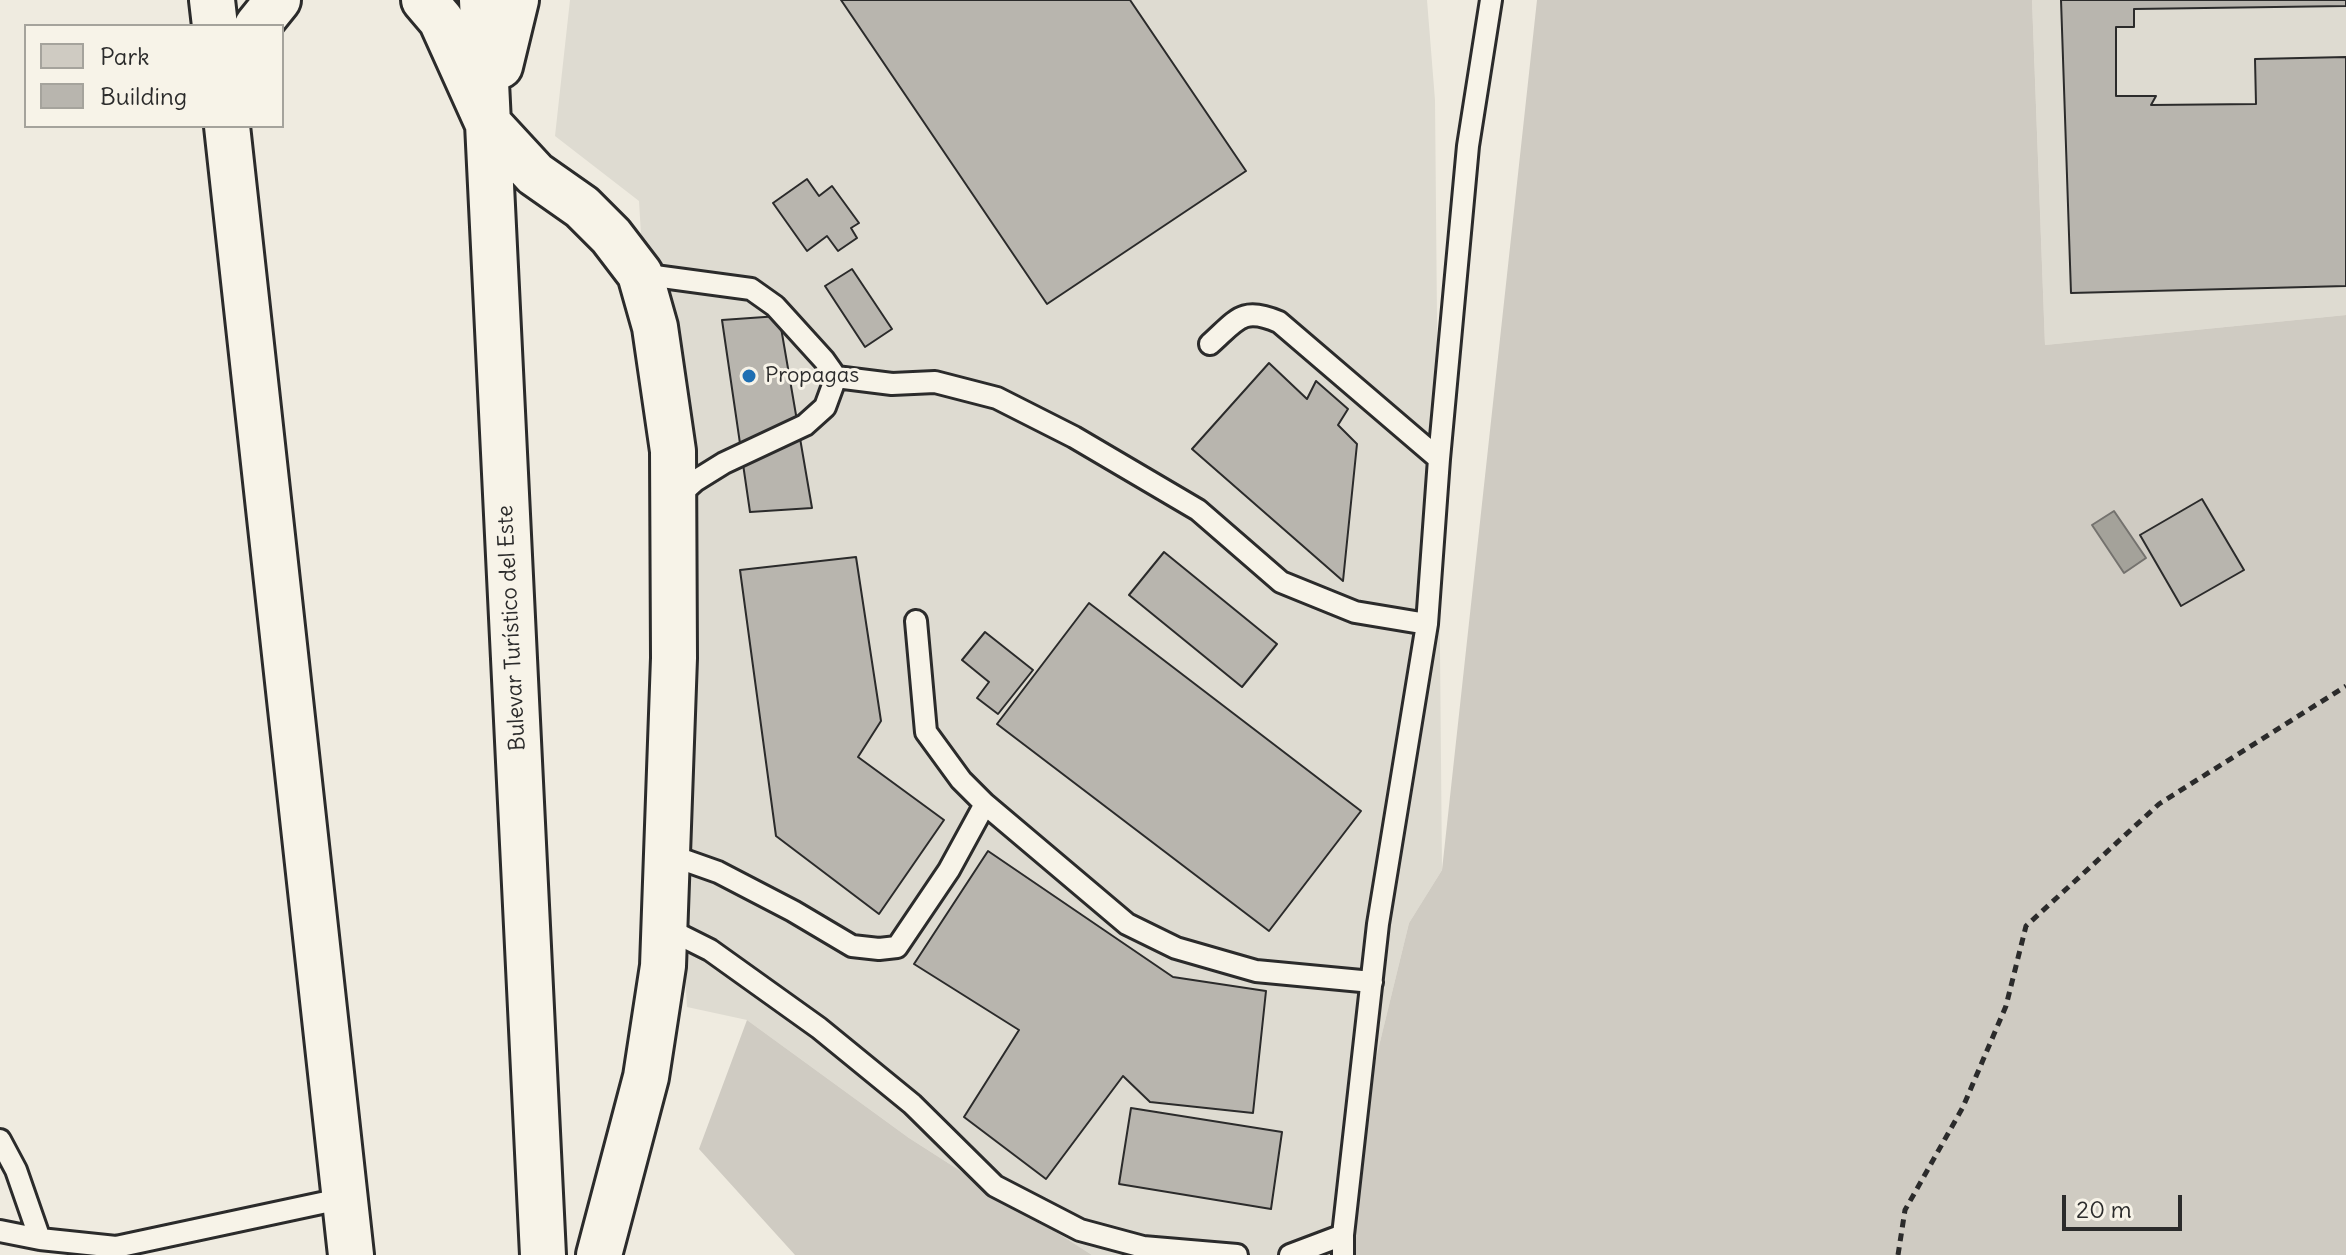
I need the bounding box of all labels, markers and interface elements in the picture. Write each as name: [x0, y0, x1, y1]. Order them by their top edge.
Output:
legend: [24, 24, 284, 128]
text: Park: [100, 41, 150, 71]
text: Building: [100, 81, 187, 111]
place label: Propagas: [765, 363, 859, 389]
marker: Propagas: [740, 367, 758, 385]
street label: Bulevar Turístico del Este: [492, 505, 532, 751]
scale bar: [2066, 1179, 2186, 1229]
text: 20 m: [2076, 1194, 2132, 1224]

